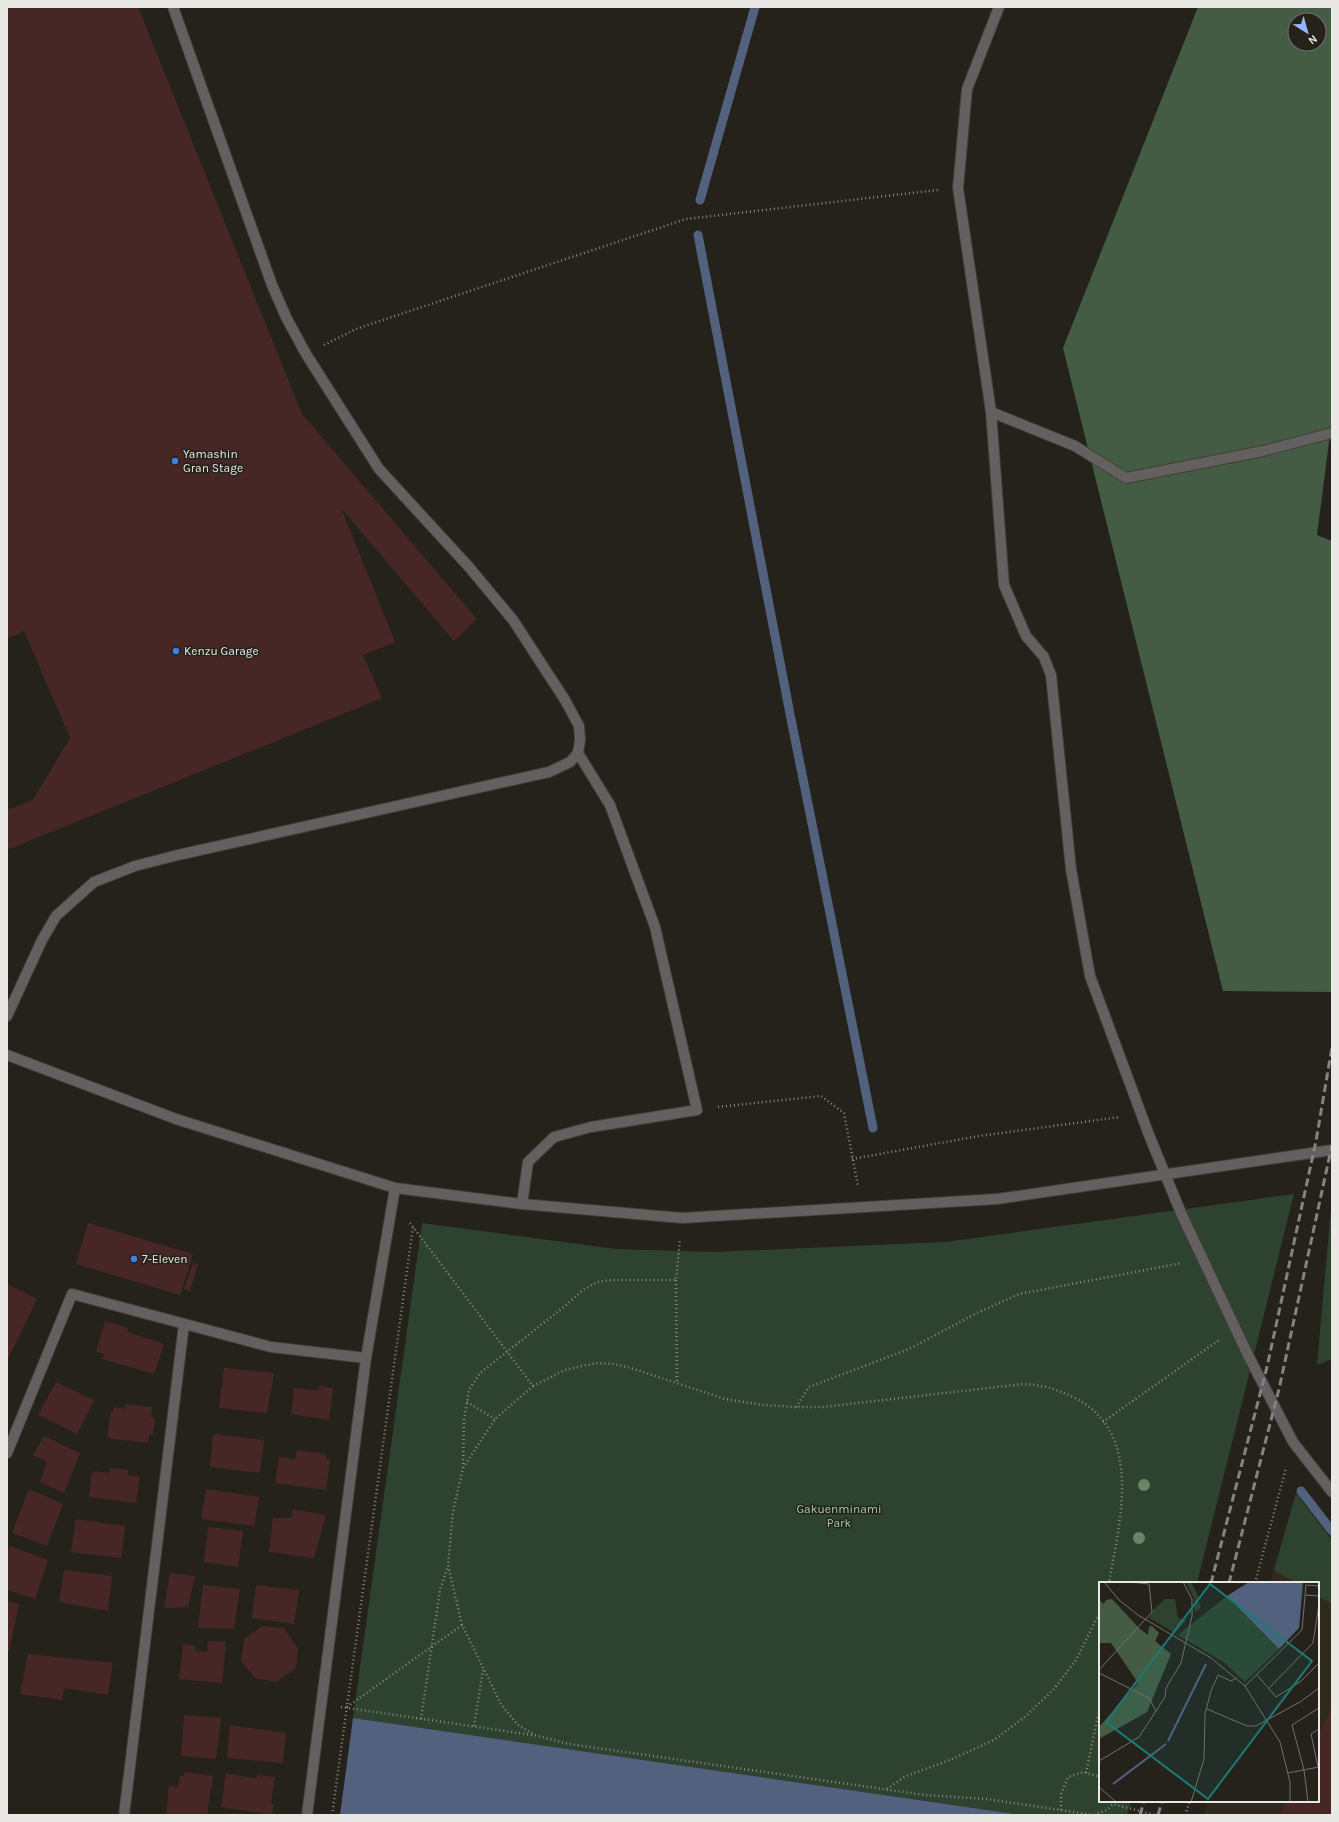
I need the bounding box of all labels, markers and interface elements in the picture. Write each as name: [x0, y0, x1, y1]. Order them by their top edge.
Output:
north arrow: [1287, 12, 1327, 52]
text: N: [1306, 32, 1320, 47]
place label: Yamashin Gran Stage: [183, 447, 243, 475]
marker: Yamashin Gran Stage: [170, 456, 180, 466]
place label: Kenzu Garage: [184, 644, 259, 658]
marker: Kenzu Garage: [171, 646, 181, 656]
place label: 7-Eleven: [142, 1252, 188, 1266]
marker: 7-Eleven: [129, 1254, 139, 1264]
park label: Gakuenminami Park: [796, 1502, 882, 1530]
inset map: [1099, 1582, 1319, 1802]

